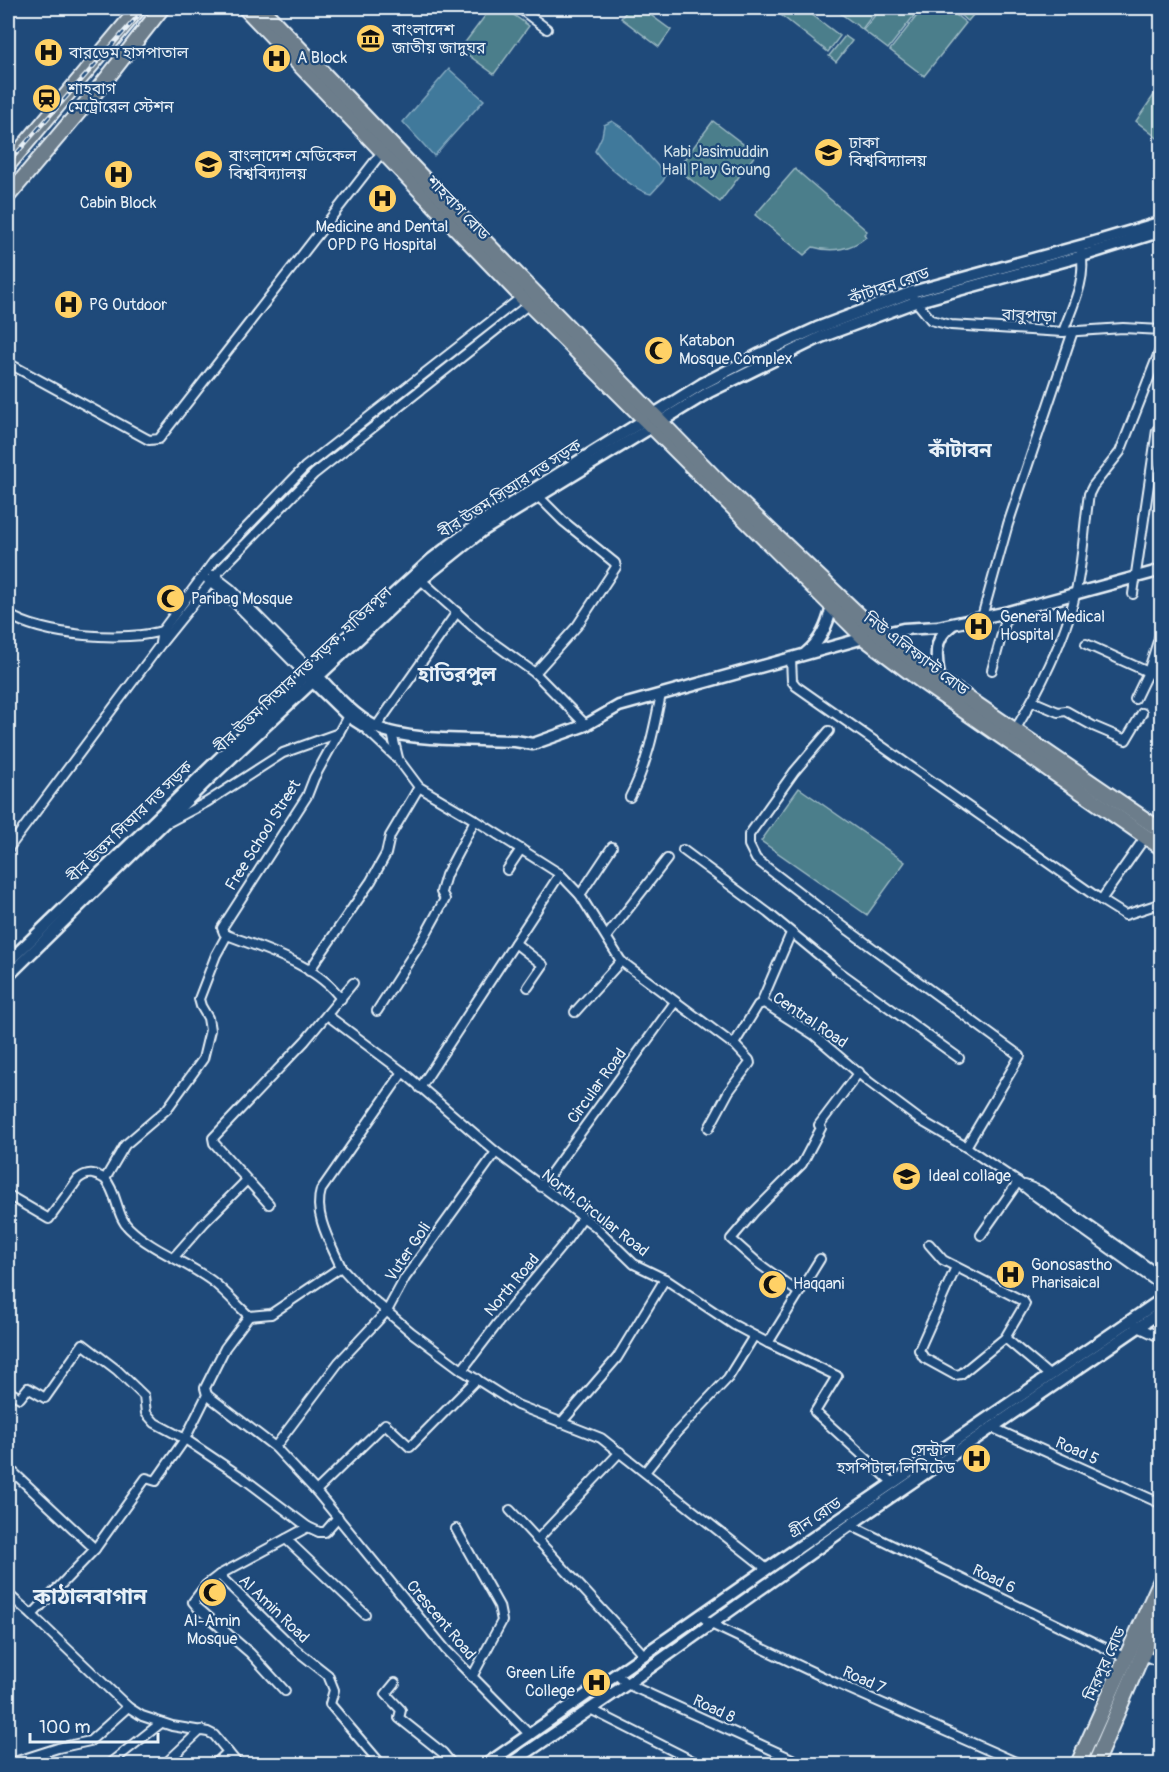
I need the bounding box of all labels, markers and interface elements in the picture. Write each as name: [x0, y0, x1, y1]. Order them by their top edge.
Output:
place label: বাংলাদেশ জাতীয় জাদুঘর: [391, 20, 486, 58]
museum icon: বাংলাদেশ জাতীয় জাদুঘর: [355, 23, 387, 55]
hospital icon: বারডেম হাসপাতাল: [32, 37, 64, 69]
hospital icon: A Block: [260, 42, 292, 74]
place label: বারডেম হাসপাতাল: [68, 43, 189, 63]
place label: A Block: [297, 48, 347, 68]
place label: শাহবাগ মেট্রোরেল স্টেশন: [67, 79, 174, 117]
station icon: শাহবাগ মেট্রোরেল স্টেশন: [31, 82, 63, 114]
place label: ঢাকা বিশ্ববিদ্যালয়: [848, 133, 928, 171]
school or university icon: ঢাকা বিশ্ববিদ্যালয়: [812, 136, 844, 168]
park label: Kabi Jasimuddin Hall Play Groung: [662, 142, 770, 180]
place label: বাংলাদেশ মেডিকেল বিশ্ববিদ্যালয়: [228, 146, 357, 184]
school or university icon: বাংলাদেশ মেডিকেল বিশ্ববিদ্যালয়: [192, 149, 224, 181]
hospital icon: Cabin Block: [102, 159, 134, 191]
street label: শাহবাগ রোড: [422, 171, 494, 245]
hospital icon: Medicine and Dental OPD PG Hospital: [366, 183, 398, 215]
place label: Cabin Block: [80, 193, 157, 213]
place label: Medicine and Dental OPD PG Hospital: [316, 217, 448, 255]
street label: কাঁটাবন রোড: [845, 263, 932, 309]
hospital icon: PG Outdoor: [52, 289, 84, 321]
place label: PG Outdoor: [89, 295, 167, 315]
street label: বাবুপাড়া: [1000, 305, 1058, 327]
place label: Katabon Mosque Complex: [679, 331, 793, 369]
mosque icon: Katabon Mosque Complex: [642, 334, 674, 366]
street label: বীর উত্তম সিআর দত্ত সড়ক: [434, 435, 586, 543]
district label: কাঁটাবন: [927, 438, 992, 463]
street label: বীর উত্তম সিআর দত্ত সড়ক, হাতিরপুল: [209, 582, 396, 758]
mosque icon: Paribag Mosque: [154, 583, 186, 615]
place label: Paribag Mosque: [191, 589, 293, 609]
street label: নিউ এলিফ্যান্ট রোড: [859, 607, 973, 700]
place label: General Medical Hospital: [1000, 607, 1105, 645]
hospital icon: General Medical Hospital: [963, 610, 995, 642]
district label: হাতিরপুল: [417, 662, 497, 687]
street label: বীর উত্তম সিআর দত্ত সড়ক: [62, 756, 198, 888]
street label: Free School Street: [221, 775, 305, 894]
street label: Central Road: [769, 988, 851, 1052]
street label: Circular Road: [563, 1044, 631, 1128]
school or university icon: Ideal collage: [891, 1160, 923, 1192]
street label: North Circular Road: [537, 1165, 653, 1261]
place label: Ideal collage: [928, 1166, 1011, 1186]
street label: Vuter Goli: [381, 1219, 435, 1285]
street label: North Road: [480, 1250, 544, 1320]
place label: Gonosastho Pharisaical: [1031, 1255, 1113, 1293]
hospital icon: Gonosastho Pharisaical: [994, 1258, 1026, 1290]
mosque icon: Haqqani: [756, 1268, 788, 1300]
place label: Haqqani: [793, 1274, 845, 1294]
street label: Road 5: [1052, 1433, 1102, 1469]
place label: সেন্ট্রাল হসপিটাল লিমিটেড: [836, 1440, 956, 1478]
hospital icon: সেন্ট্রাল হসপিটাল লিমিটেড: [960, 1443, 992, 1475]
street label: গ্রীন রোড: [785, 1493, 846, 1543]
street label: Road 6: [969, 1560, 1019, 1598]
street label: Al Amin Road: [235, 1570, 313, 1648]
street label: Crescent Road: [402, 1576, 480, 1664]
mosque icon: Al-Amin Mosque: [196, 1577, 228, 1609]
district label: কাঠালবাগান: [32, 1583, 147, 1611]
place label: Al-Amin Mosque: [183, 1611, 241, 1649]
street label: মিরপুর রোড: [1079, 1623, 1130, 1705]
street label: Road 7: [839, 1662, 889, 1699]
place label: Green Life College: [506, 1663, 575, 1701]
hospital icon: Green Life College: [580, 1666, 612, 1698]
street label: Road 8: [690, 1690, 738, 1728]
scale bar: [30, 1706, 158, 1744]
text: 100 m: [39, 1716, 91, 1739]

